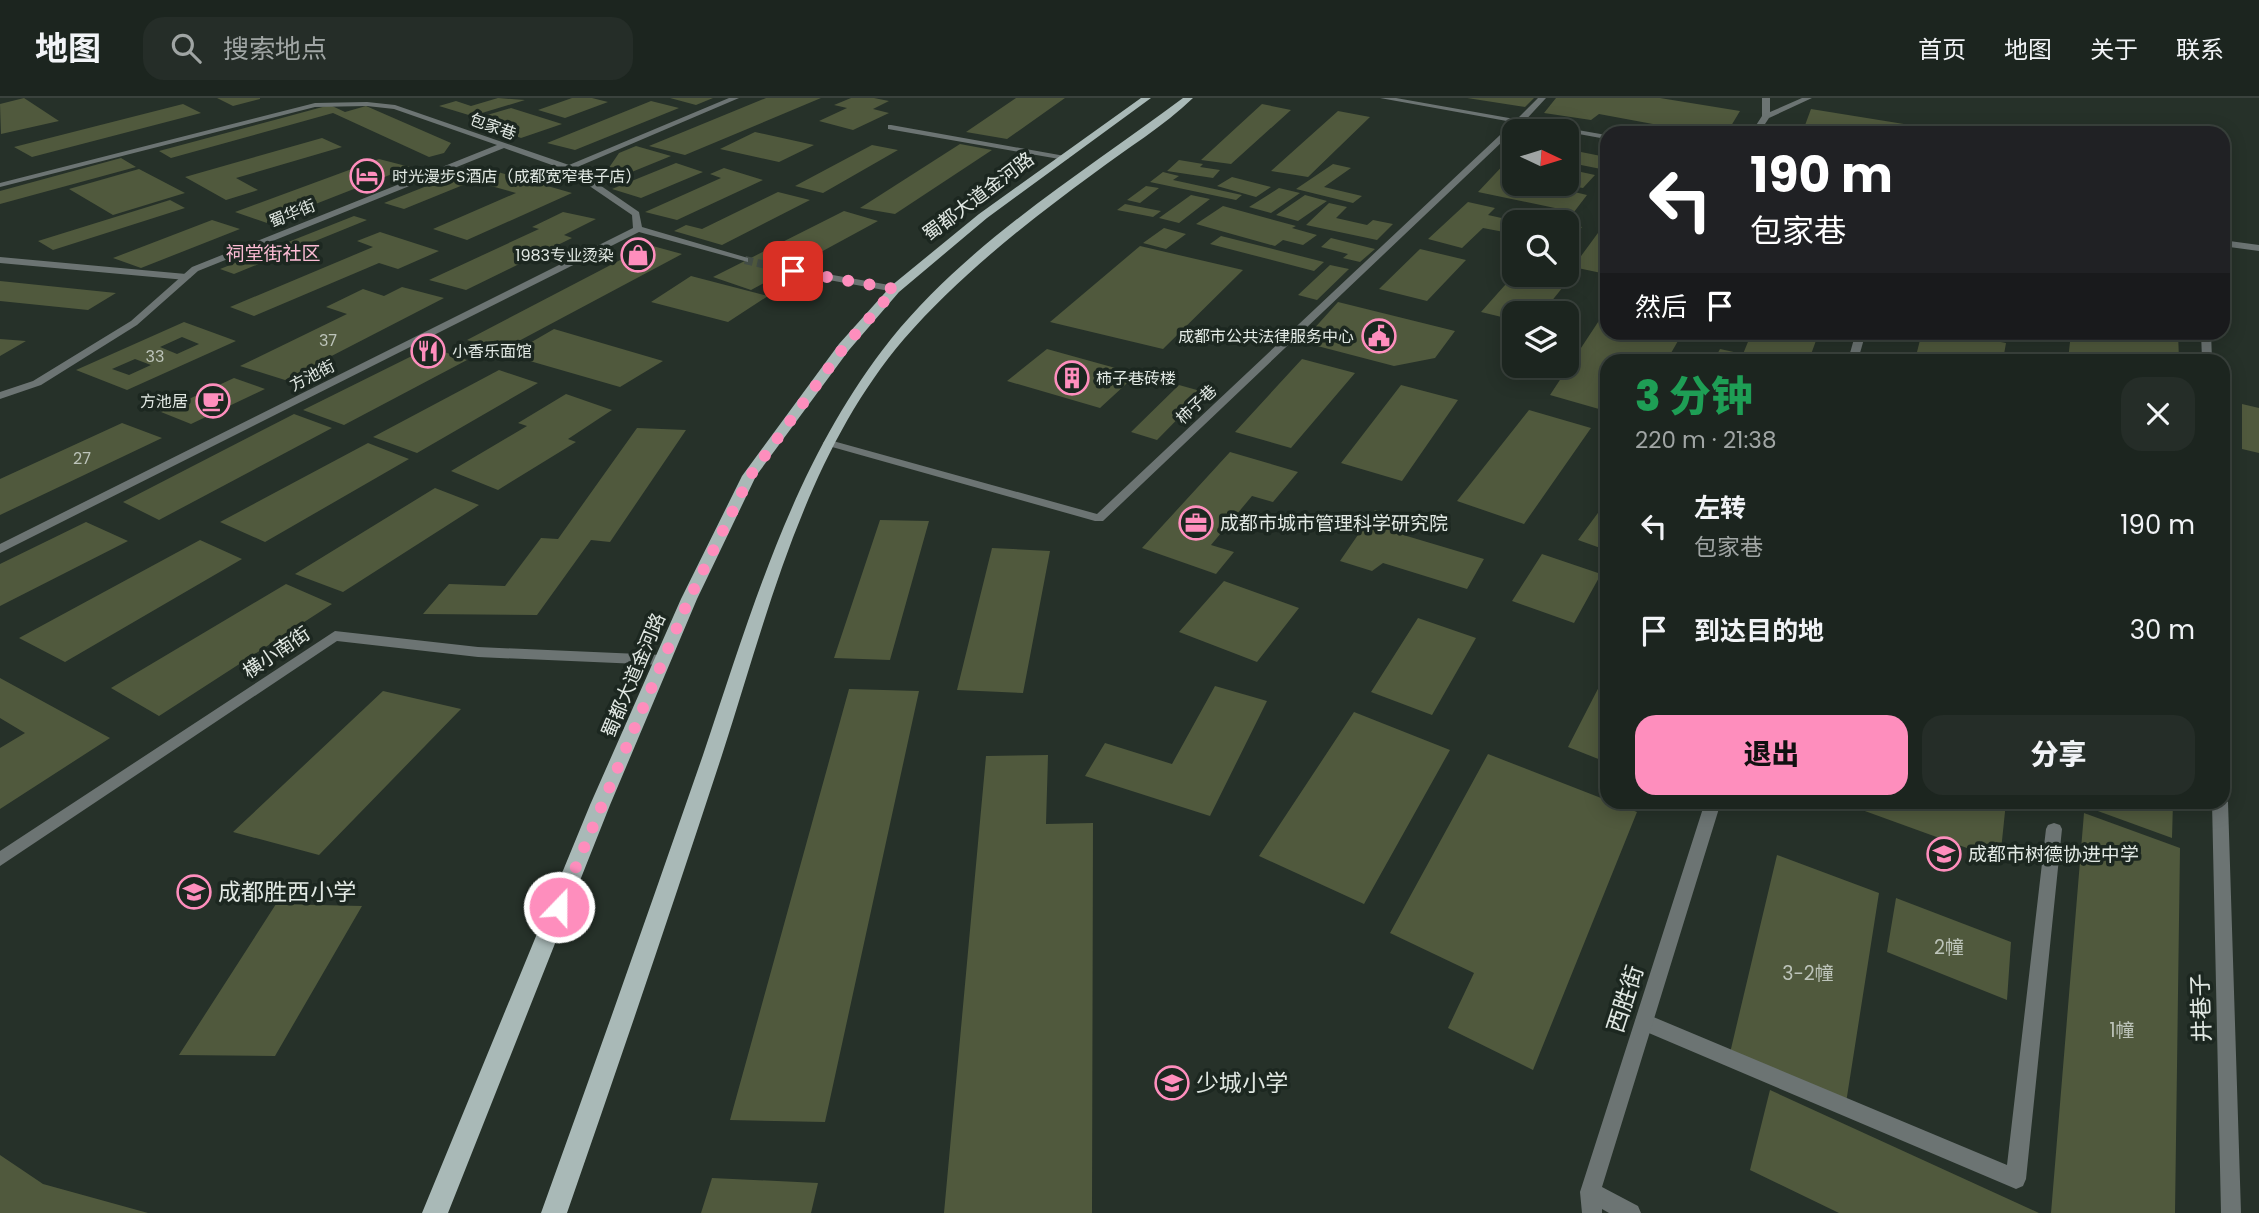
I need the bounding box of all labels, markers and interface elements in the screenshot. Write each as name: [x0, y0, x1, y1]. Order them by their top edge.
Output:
search box: [143, 17, 633, 80]
text: 地图: [35, 25, 101, 72]
icon: search: [167, 29, 205, 67]
text: 搜索地点: [223, 31, 327, 67]
text: 首页: [1918, 33, 1966, 66]
text: 地图: [2004, 33, 2052, 66]
text: 关于: [2090, 33, 2138, 66]
text: 联系: [2176, 33, 2224, 66]
street label: 包家巷: [466, 107, 519, 145]
north arrow: [1502, 119, 1578, 196]
map controls: [1502, 119, 1579, 378]
text: 190 m: [1750, 141, 1893, 209]
street label: 蜀都大道金河路: [917, 146, 1040, 247]
icon: left: [1635, 154, 1726, 245]
hotel icon: 时光漫步S酒店（成都宽窄巷子店）: [348, 157, 386, 195]
place label: 时光漫步S酒店（成都宽窄巷子店）: [392, 165, 641, 188]
street label: 蜀华街: [266, 194, 319, 233]
text: 包家巷: [1750, 208, 1846, 253]
button: search: [1502, 210, 1579, 287]
shop icon: 1983专业烫染: [619, 236, 657, 274]
district label: 祠堂街社区: [225, 240, 321, 267]
pin: [763, 241, 823, 301]
place label: 1983专业烫染: [515, 244, 614, 267]
icon: arrive: [774, 252, 812, 290]
icon: arrive: [1701, 287, 1739, 325]
text: 然后: [1635, 289, 1687, 325]
button: layers: [1502, 301, 1579, 378]
public building icon: 成都市公共法律服务中心: [1360, 317, 1398, 355]
place label: 成都市公共法律服务中心: [1178, 325, 1354, 348]
house number: 37: [319, 329, 337, 352]
restaurant icon: 小香乐面馆: [409, 332, 447, 370]
place label: 小香乐面馆: [452, 340, 532, 363]
house number: 33: [146, 345, 164, 368]
street label: 方池街: [286, 354, 339, 397]
building icon: 柿子巷砖楼: [1053, 359, 1091, 397]
place label: 柿子巷砖楼: [1096, 367, 1176, 390]
text: 3 分钟: [1635, 367, 1753, 426]
button: close: [2121, 377, 2195, 451]
street label: 柿子巷: [1171, 380, 1222, 429]
cafe icon: 方池居: [194, 382, 232, 420]
place label: 方池居: [140, 390, 188, 413]
text: 220 m · 21:38: [1635, 424, 1776, 456]
house number: 27: [73, 447, 91, 470]
text: 左转: [1694, 490, 1746, 526]
office icon: 成都市城市管理科学研究院: [1177, 504, 1215, 542]
icon: left: [1635, 507, 1673, 545]
text: 190 m: [2120, 507, 2195, 543]
place label: 成都市城市管理科学研究院: [1220, 510, 1448, 537]
text: 包家巷: [1694, 531, 1763, 563]
street label: 蜀都大道金河路: [595, 609, 672, 742]
icon: arrive: [1635, 612, 1673, 650]
text: 30 m: [2130, 612, 2195, 648]
text: 到达目的地: [1694, 613, 1824, 649]
street label: 横小南街: [237, 620, 315, 685]
button: 退出: [1635, 715, 1908, 795]
button: 分享: [1922, 715, 2195, 795]
school or university icon: 成都市树德协进中学: [1925, 835, 1963, 873]
place label: 成都市树德协进中学: [1968, 841, 2139, 868]
position arrow: [522, 870, 596, 944]
school or university icon: 成都胜西小学: [175, 873, 213, 911]
place label: 成都胜西小学: [218, 876, 356, 908]
house number: 2幢: [1934, 934, 1964, 961]
house number: 3-2幢: [1782, 960, 1834, 987]
street label: 西胜街: [1599, 961, 1651, 1037]
street label: 井巷子: [2184, 973, 2218, 1043]
house number: 1幢: [2109, 1017, 2135, 1044]
school or university icon: 少城小学: [1153, 1064, 1191, 1102]
place label: 少城小学: [1196, 1067, 1288, 1099]

